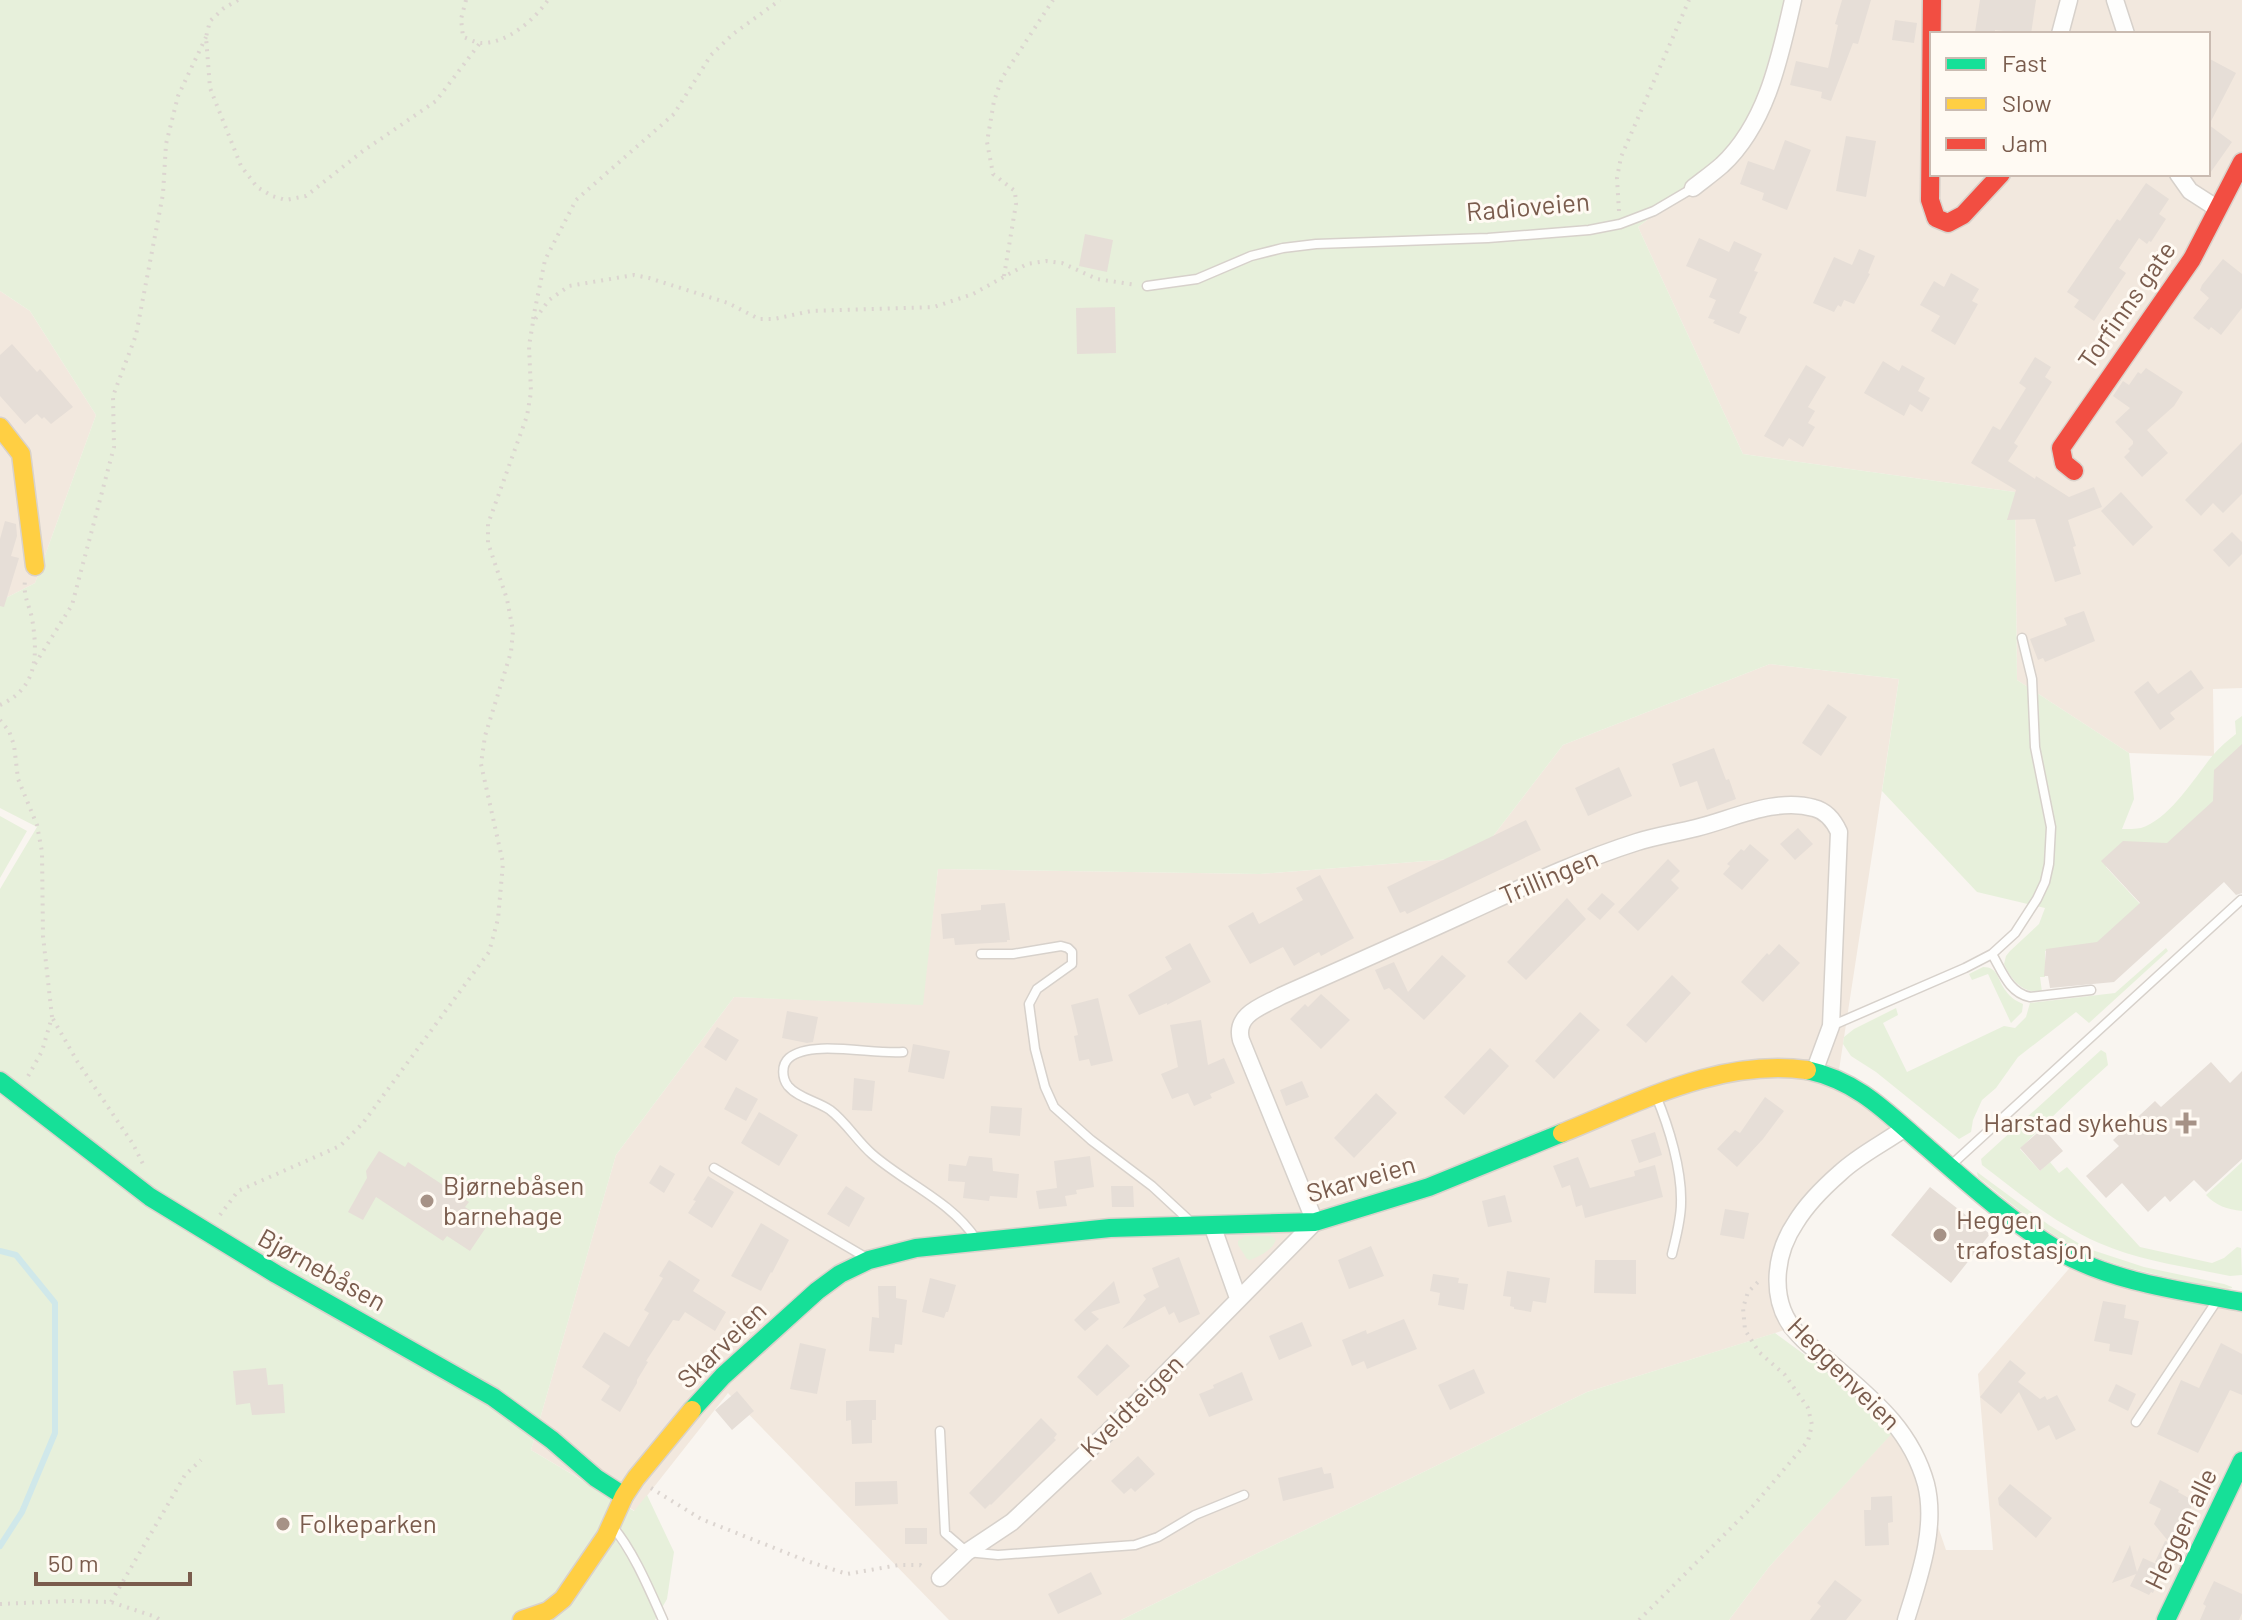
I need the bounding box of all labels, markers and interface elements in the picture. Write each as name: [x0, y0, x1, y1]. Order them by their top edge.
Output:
legend: [1930, 32, 2210, 176]
text: Fast: [2002, 48, 2047, 77]
text: Slow: [2002, 88, 2051, 117]
text: Jam: [2002, 128, 2048, 157]
street label: Radioveien: [1465, 185, 1591, 226]
street label: Torfinns gate: [2071, 235, 2181, 374]
street label: Trillingen: [1495, 841, 1602, 910]
place label: Harstad sykehus: [1983, 1106, 2168, 1137]
marker: Harstad sykehus: [2175, 1112, 2197, 1134]
street label: Skarveien: [1303, 1147, 1419, 1208]
place label: Bjørnebåsen barnehage: [443, 1169, 584, 1230]
marker: Bjørnebåsen barnehage: [418, 1192, 436, 1210]
place label: Heggen trafostasjon: [1956, 1203, 2093, 1264]
street label: Bjørnebåsen: [253, 1221, 392, 1317]
marker: Heggen trafostasjon: [1931, 1226, 1949, 1244]
street label: Skarveien: [670, 1294, 772, 1394]
street label: Heggenveien: [1782, 1310, 1908, 1436]
street label: Kveldteigen: [1073, 1347, 1189, 1463]
street label: Heggen alle: [2137, 1463, 2222, 1594]
place label: Folkeparken: [299, 1507, 437, 1538]
marker: Folkeparken: [274, 1515, 292, 1533]
scale bar: [36, 1536, 190, 1586]
text: 50 m: [48, 1548, 99, 1577]

